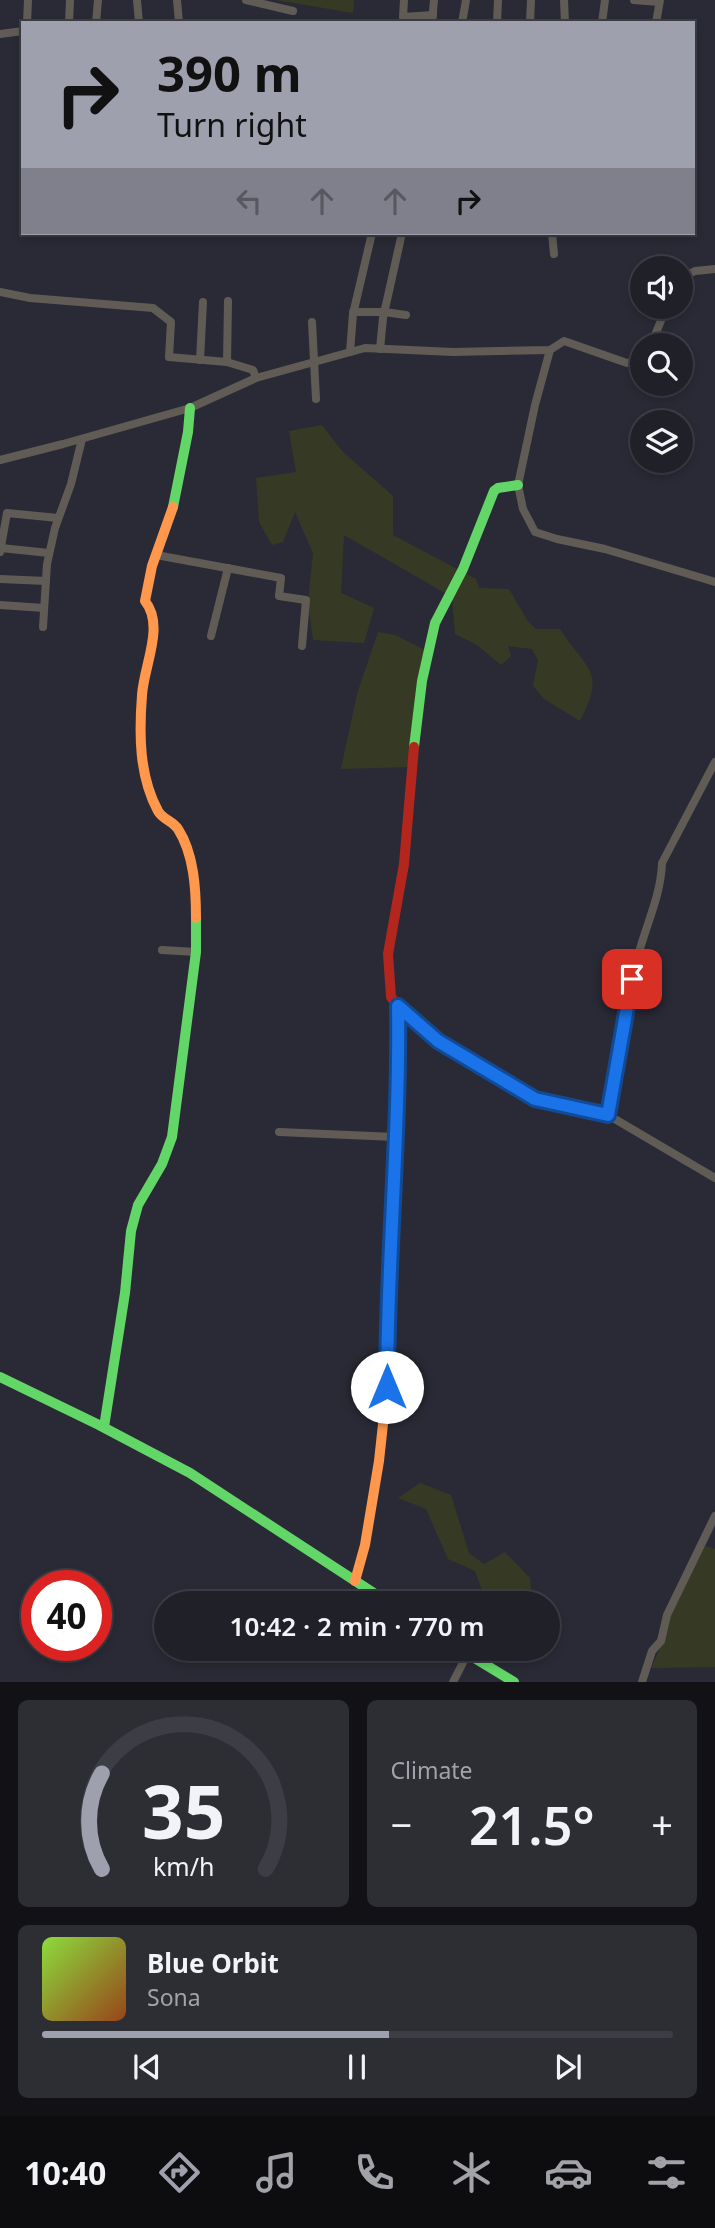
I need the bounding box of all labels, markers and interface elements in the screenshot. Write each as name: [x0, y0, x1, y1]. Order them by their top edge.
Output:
text: 390 m: [157, 40, 302, 106]
icon: right: [42, 49, 133, 140]
text: Turn right: [157, 103, 307, 146]
icon: left: [230, 182, 268, 220]
icon: ahead: [303, 182, 341, 220]
icon: ahead: [376, 182, 414, 220]
icon: right: [449, 182, 487, 220]
map controls: [630, 256, 693, 473]
button: sound: [630, 256, 693, 319]
button: search: [630, 333, 693, 396]
button: layers: [630, 410, 693, 473]
pin: [602, 949, 662, 1009]
icon: arrive: [613, 960, 651, 998]
position arrow: [350, 1350, 424, 1424]
speed limit sign: 40: [21, 1570, 112, 1661]
text: 10:42 · 2 min · 770 m: [230, 1608, 484, 1644]
text: Climate: [391, 1754, 473, 1786]
text: 35: [142, 1762, 225, 1861]
text: 21.5°: [469, 1789, 595, 1860]
text: −: [391, 1798, 412, 1850]
text: +: [651, 1798, 673, 1850]
text: km/h: [152, 1849, 214, 1883]
text: Blue Orbit: [147, 1945, 279, 1981]
text: Sona: [147, 1981, 201, 2013]
icon: previous: [128, 2048, 166, 2086]
icon: pause: [338, 2048, 376, 2086]
icon: next: [549, 2048, 587, 2086]
icon: directions: [155, 2148, 204, 2197]
icon: music: [252, 2148, 301, 2197]
icon: phone: [350, 2148, 399, 2197]
icon: climate: [447, 2148, 496, 2197]
icon: car: [544, 2148, 593, 2197]
icon: filters: [642, 2148, 691, 2197]
text: 10:40: [24, 2151, 106, 2194]

